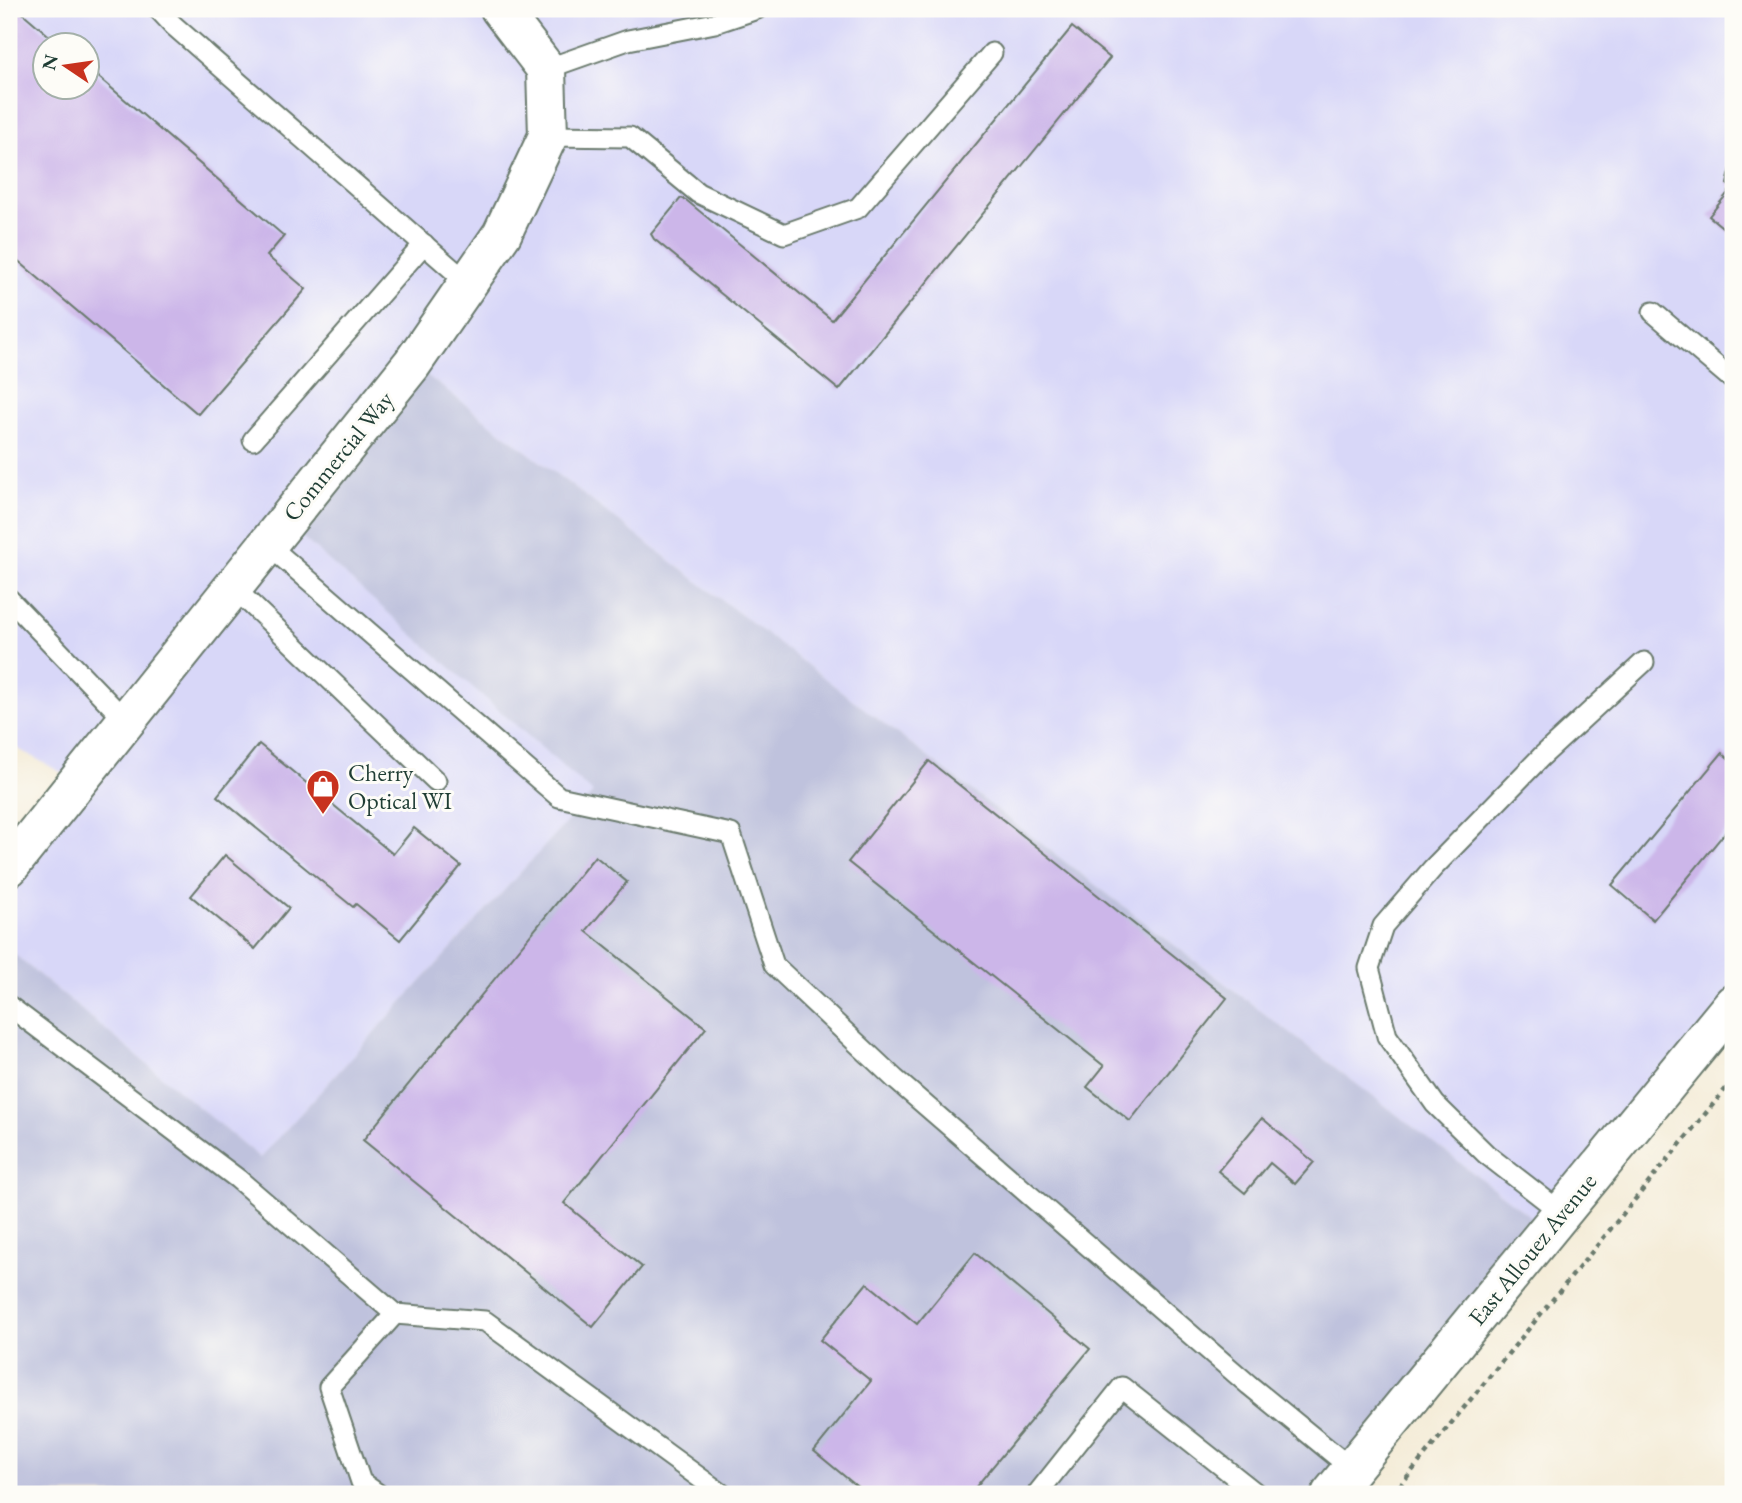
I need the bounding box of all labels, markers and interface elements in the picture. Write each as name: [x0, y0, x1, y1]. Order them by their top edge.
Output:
north arrow: [32, 32, 102, 102]
text: N: [36, 51, 64, 73]
street label: Commercial Way: [276, 384, 400, 527]
place label: Cherry Optical WI: [348, 757, 452, 816]
shop icon: Cherry Optical WI: [304, 767, 342, 816]
street label: East Allouez Avenue: [1461, 1166, 1603, 1332]

